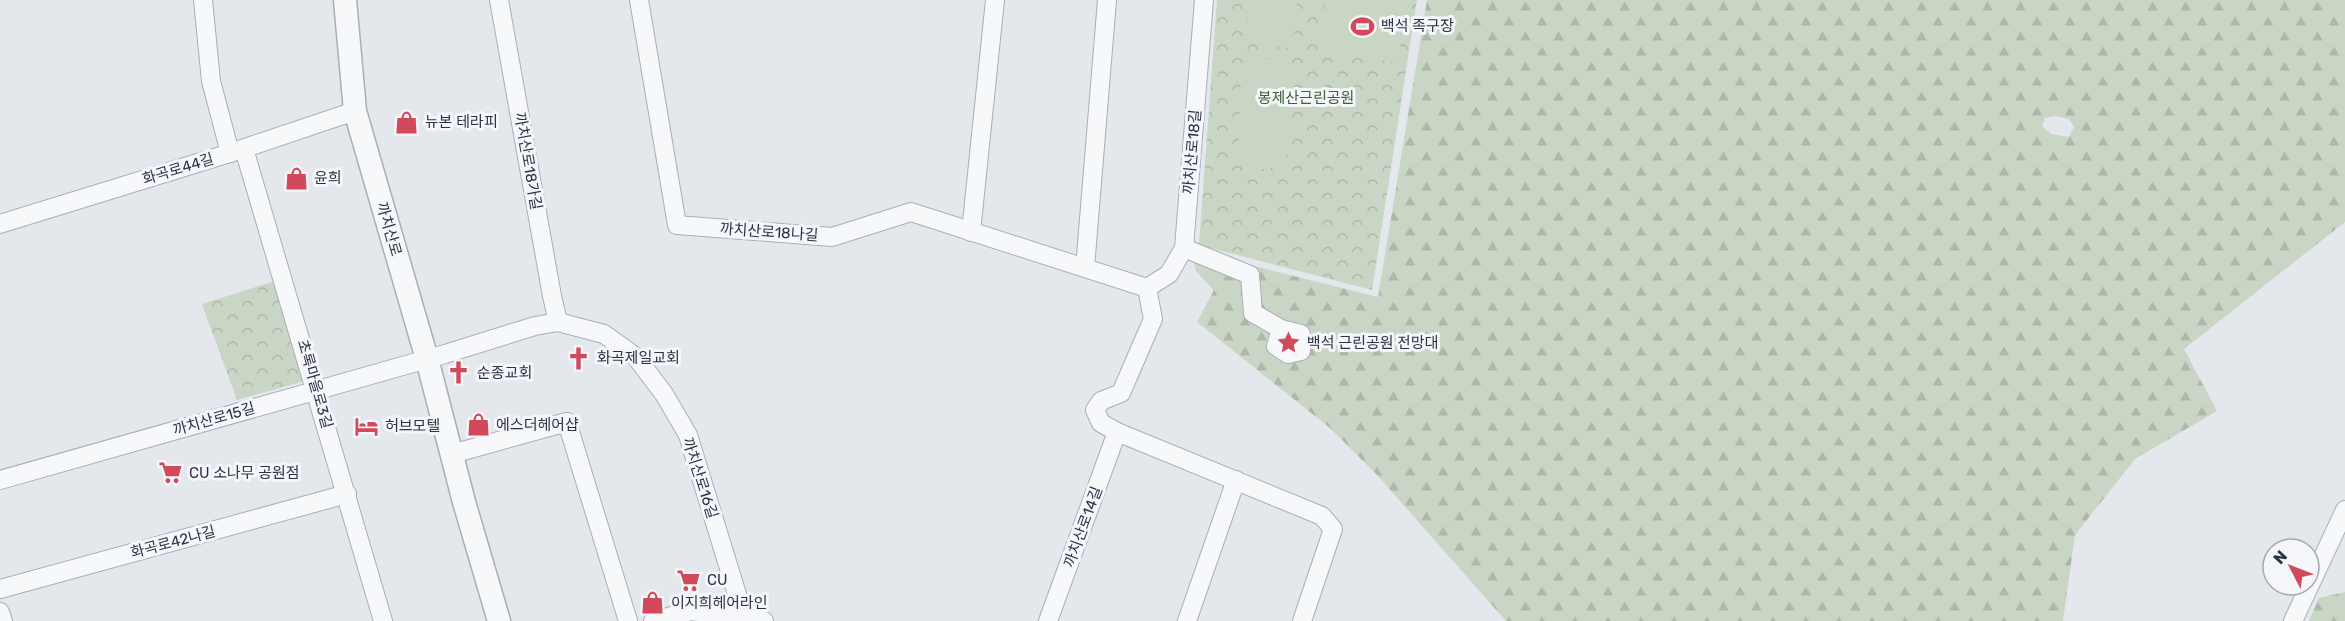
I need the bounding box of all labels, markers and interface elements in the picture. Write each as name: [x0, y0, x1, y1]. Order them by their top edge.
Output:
sports icon: 백석 족구장: [1350, 13, 1376, 39]
place label: 백석 족구장: [1381, 17, 1454, 35]
park label: 봉제산근린공원: [1258, 89, 1354, 107]
shop icon: 뉴본 테라피: [394, 109, 420, 135]
street label: 까치산로18길: [1179, 109, 1205, 195]
street label: 까치산로18가길: [511, 111, 545, 211]
place label: 뉴본 테라피: [425, 113, 498, 131]
street label: 화곡로44길: [140, 150, 216, 188]
shop icon: 윤희: [283, 165, 309, 191]
place label: 윤희: [314, 169, 342, 187]
street label: 까치산로: [373, 200, 405, 258]
street label: 까치산로18나길: [719, 220, 819, 244]
place icon: 백석 근린공원 전망대: [1276, 330, 1302, 356]
place label: 백석 근린공원 전망대: [1307, 334, 1439, 352]
street label: 초록마을로3길: [294, 337, 336, 431]
church icon: 화곡제일교회: [566, 345, 592, 371]
place label: 화곡제일교회: [597, 349, 680, 367]
church icon: 순종교회: [446, 360, 472, 386]
place label: 순종교회: [477, 364, 532, 382]
street label: 까치산로15길: [171, 399, 257, 439]
shop icon: 에스더헤어샵: [465, 412, 491, 438]
hotel icon: 허브모텔: [354, 413, 380, 439]
place label: 에스더헤어샵: [496, 416, 579, 434]
place label: 허브모텔: [385, 417, 440, 435]
street label: 까치산로16길: [678, 435, 722, 521]
supermarket icon: CU 소나무 공원점: [158, 460, 184, 486]
place label: CU 소나무 공원점: [189, 464, 300, 482]
street label: 까치산로14길: [1060, 484, 1106, 570]
street label: 화곡로42나길: [129, 522, 217, 562]
north arrow: [2261, 537, 2321, 597]
text: N: [2269, 547, 2291, 568]
supermarket icon: CU: [676, 567, 702, 593]
place label: CU: [707, 571, 728, 589]
shop icon: 이지희헤어라인: [640, 590, 666, 616]
place label: 이지희헤어라인: [671, 594, 768, 612]

